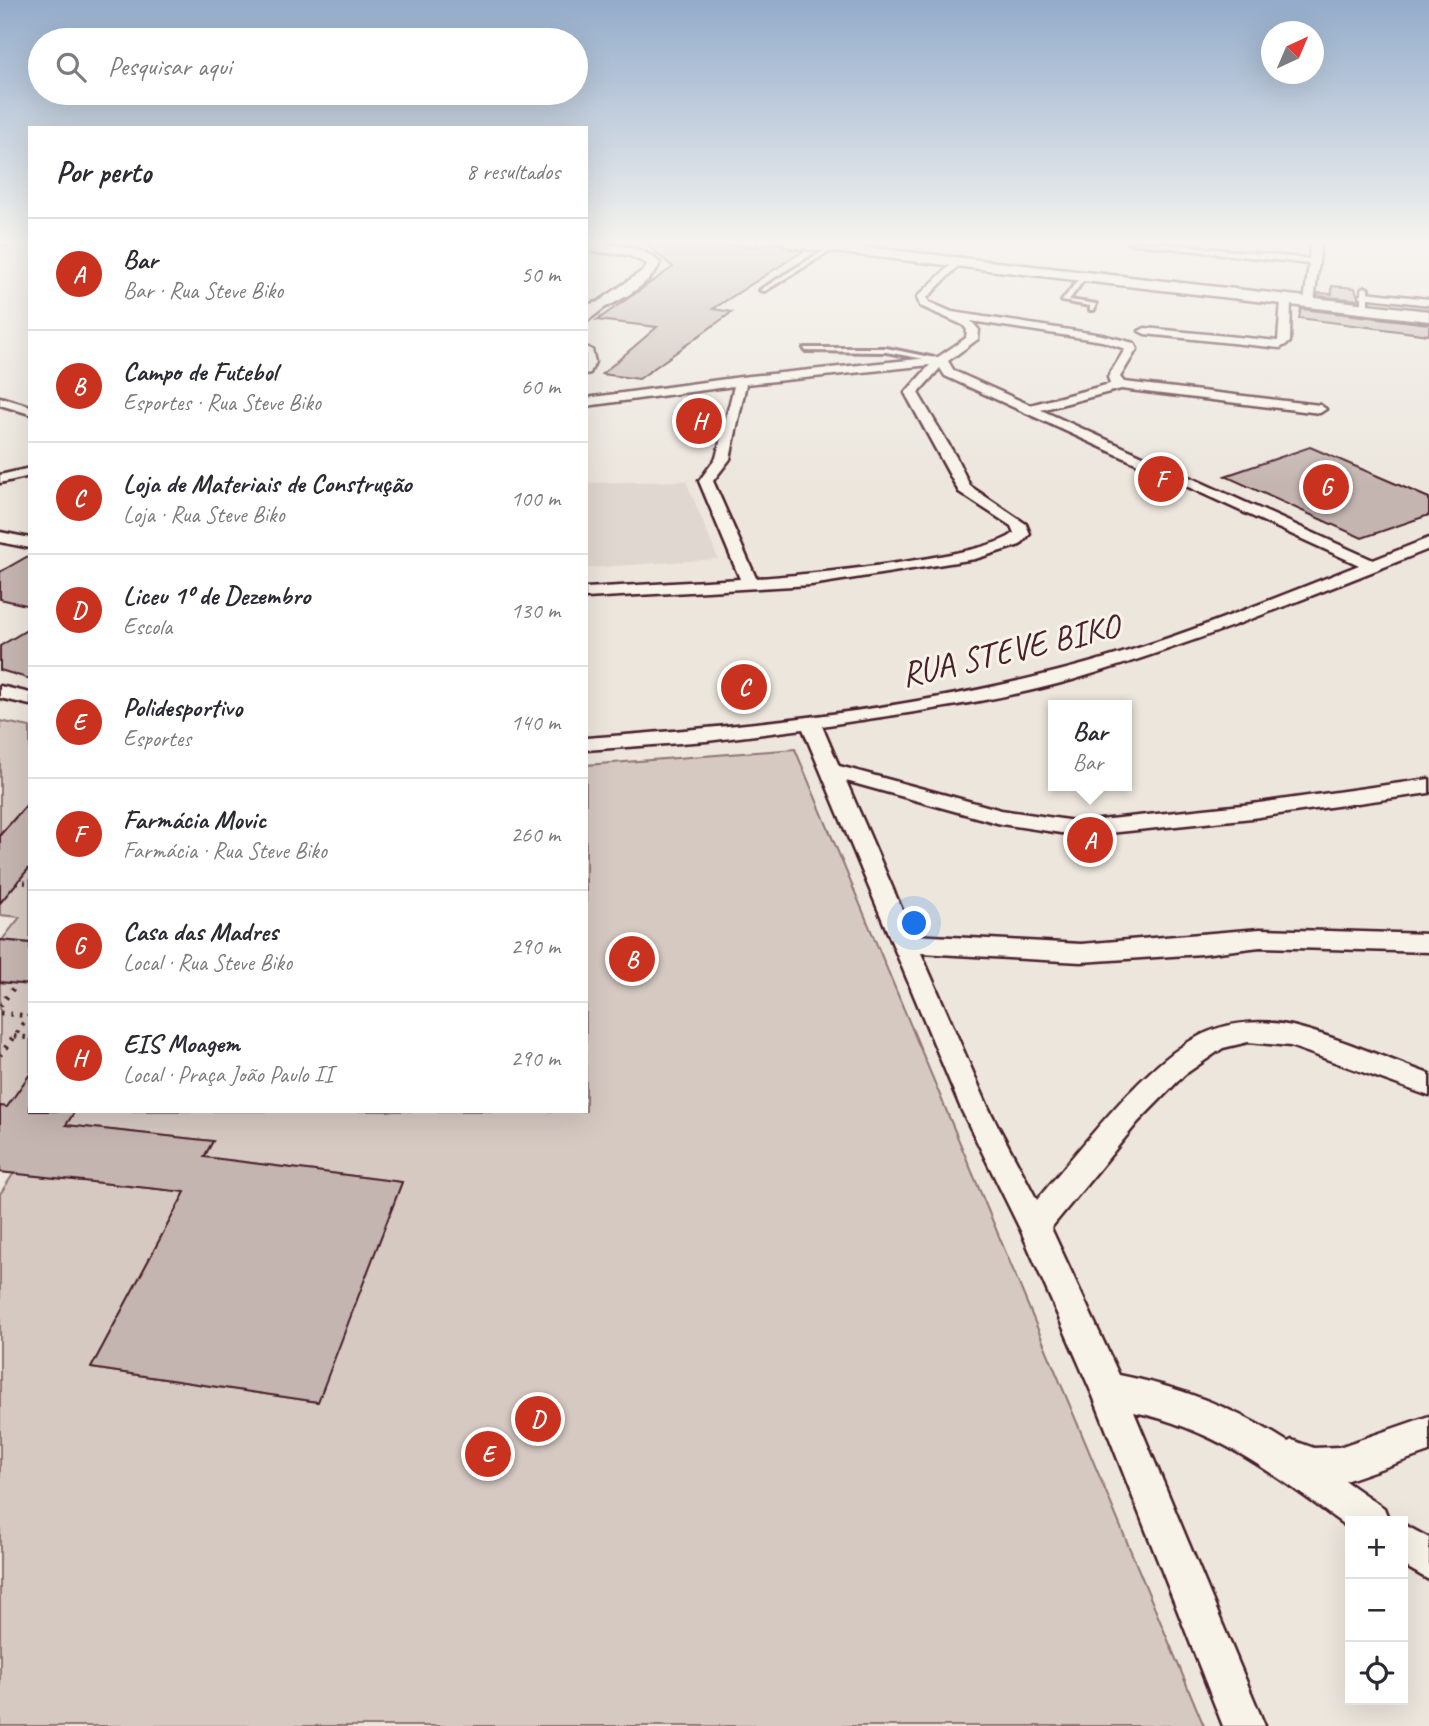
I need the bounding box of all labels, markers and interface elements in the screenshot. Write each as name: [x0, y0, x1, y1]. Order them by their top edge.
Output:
north arrow: [1261, 21, 1324, 84]
search box: [28, 28, 588, 105]
icon: search: [52, 48, 90, 86]
text: Pesquisar aqui: [108, 50, 232, 83]
text: Por perto: [56, 153, 151, 191]
text: 8 resultados: [466, 157, 560, 186]
text: Bar: [123, 243, 158, 276]
text: A: [73, 260, 85, 289]
text: 50 m: [521, 260, 560, 289]
text: Bar · Rua Steve Biko: [123, 276, 283, 305]
text: Campo de Futebol: [123, 355, 277, 388]
text: B: [73, 372, 85, 401]
text: 60 m: [521, 372, 560, 401]
text: Esportes · Rua Steve Biko: [123, 388, 321, 417]
pin: H: [676, 395, 722, 447]
pin: F: [1138, 453, 1184, 505]
pin: G: [1303, 461, 1349, 513]
text: Loja de Materiais de Construção: [123, 467, 412, 500]
text: C: [74, 484, 84, 513]
text: 100 m: [511, 484, 560, 513]
text: Loja · Rua Steve Biko: [123, 500, 285, 529]
text: Liceu 1º de Dezembro: [123, 579, 310, 612]
text: D: [72, 596, 86, 625]
text: 130 m: [511, 596, 560, 625]
street label: RUA STEVE BIKO: [897, 602, 1127, 697]
text: Escola: [123, 612, 172, 641]
pin: C: [721, 661, 767, 713]
text: Polidesportivo: [123, 691, 242, 724]
popup: [1048, 700, 1132, 791]
text: E: [73, 708, 85, 737]
text: 140 m: [511, 708, 560, 737]
text: Bar: [1073, 715, 1107, 748]
text: Esportes: [123, 724, 191, 753]
text: Bar: [1073, 748, 1103, 777]
text: Farmácia Movic: [123, 803, 266, 836]
pin: A: [1067, 814, 1113, 866]
text: F: [74, 820, 84, 849]
text: 260 m: [511, 820, 560, 849]
text: Farmácia · Rua Steve Biko: [123, 836, 327, 865]
your location: [897, 906, 931, 940]
text: Casa das Madres: [123, 915, 278, 948]
text: G: [73, 932, 85, 961]
text: 290 m: [511, 932, 560, 961]
pin: B: [609, 933, 655, 985]
text: Local · Rua Steve Biko: [123, 948, 292, 977]
text: EIS Moagem: [123, 1027, 240, 1060]
text: H: [72, 1044, 86, 1073]
text: 290 m: [511, 1044, 560, 1073]
text: Local · Praça João Paulo II: [123, 1060, 333, 1089]
pin: D: [515, 1393, 561, 1445]
pin: E: [465, 1428, 511, 1480]
map controls: [1345, 1516, 1408, 1705]
button: +: [1345, 1516, 1408, 1579]
button: −: [1345, 1579, 1408, 1642]
button: locate: [1345, 1642, 1408, 1705]

